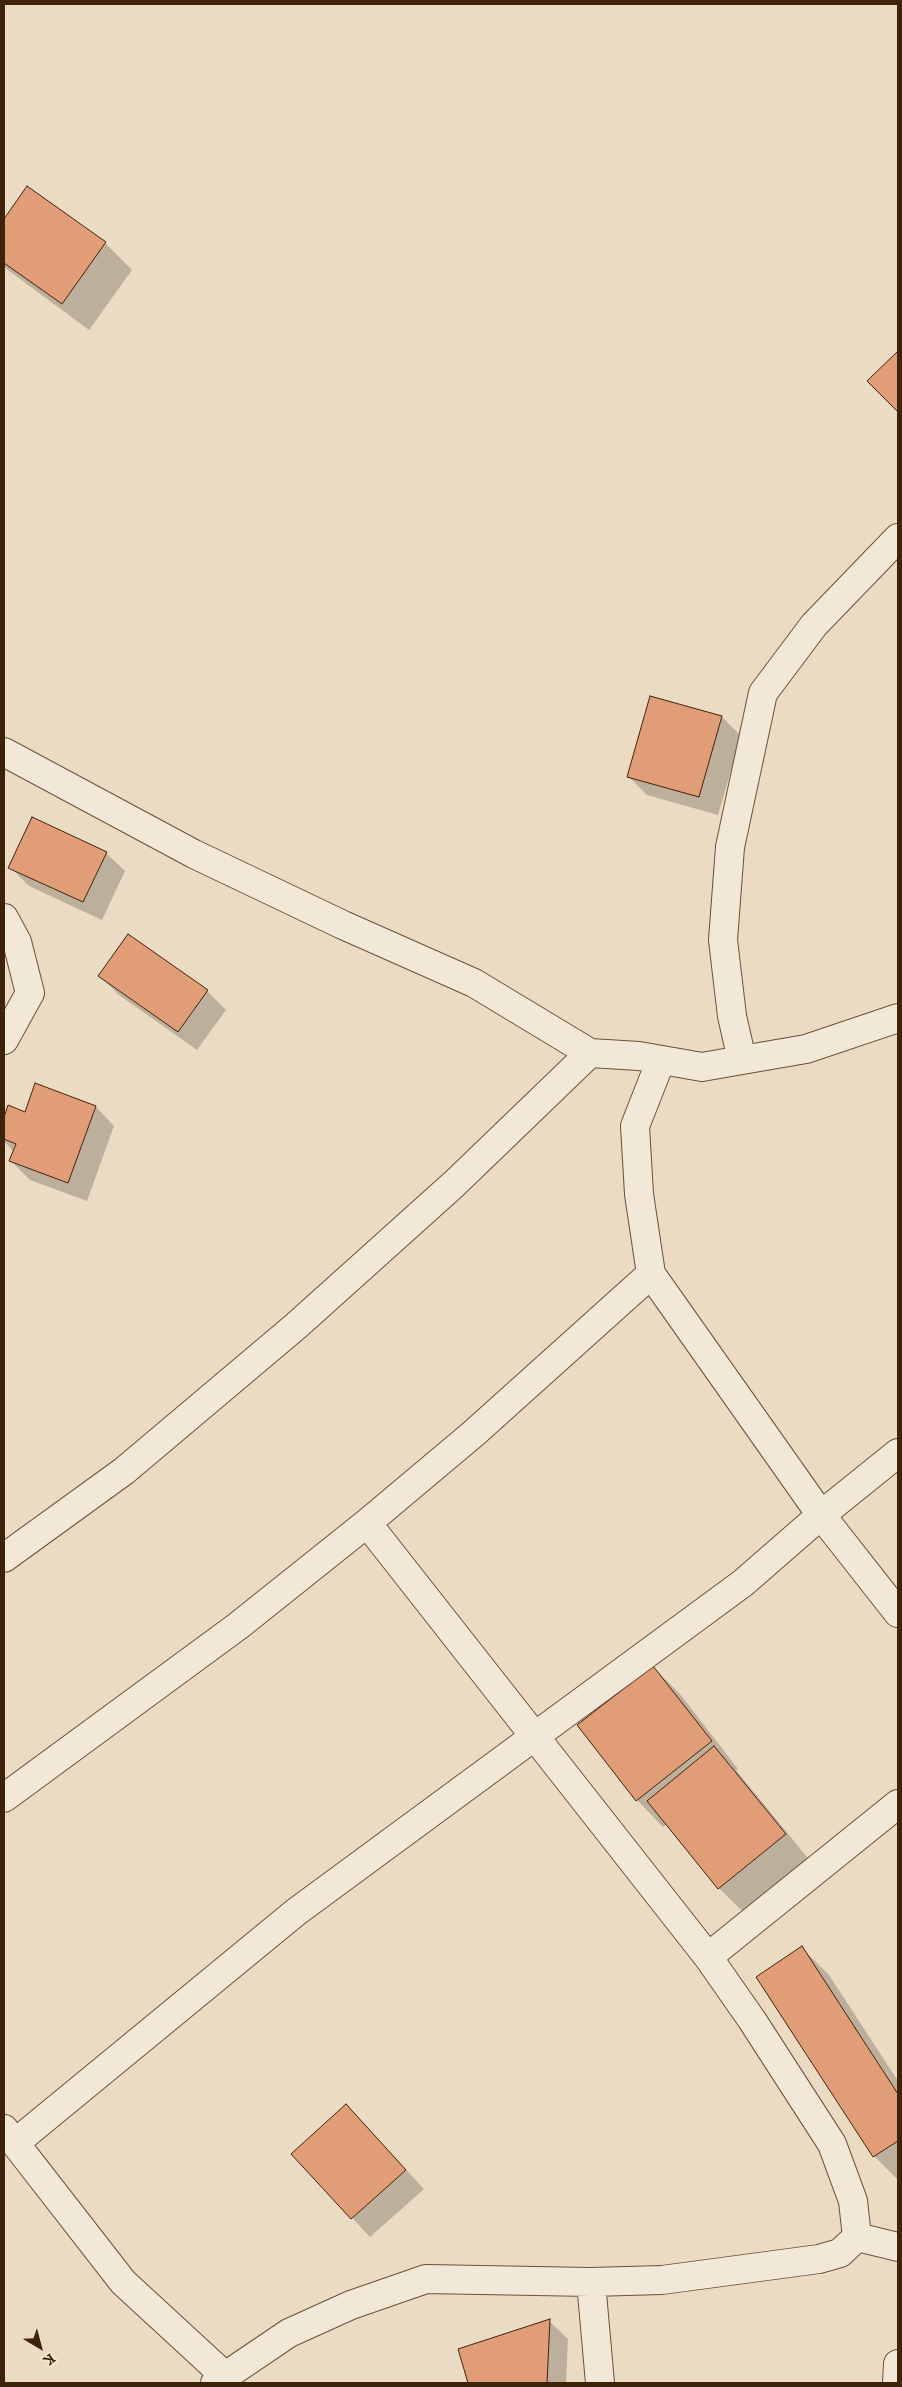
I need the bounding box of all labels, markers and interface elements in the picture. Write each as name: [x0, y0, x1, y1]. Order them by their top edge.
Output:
north arrow: [15, 2322, 65, 2372]
text: K: [40, 2349, 58, 2369]

